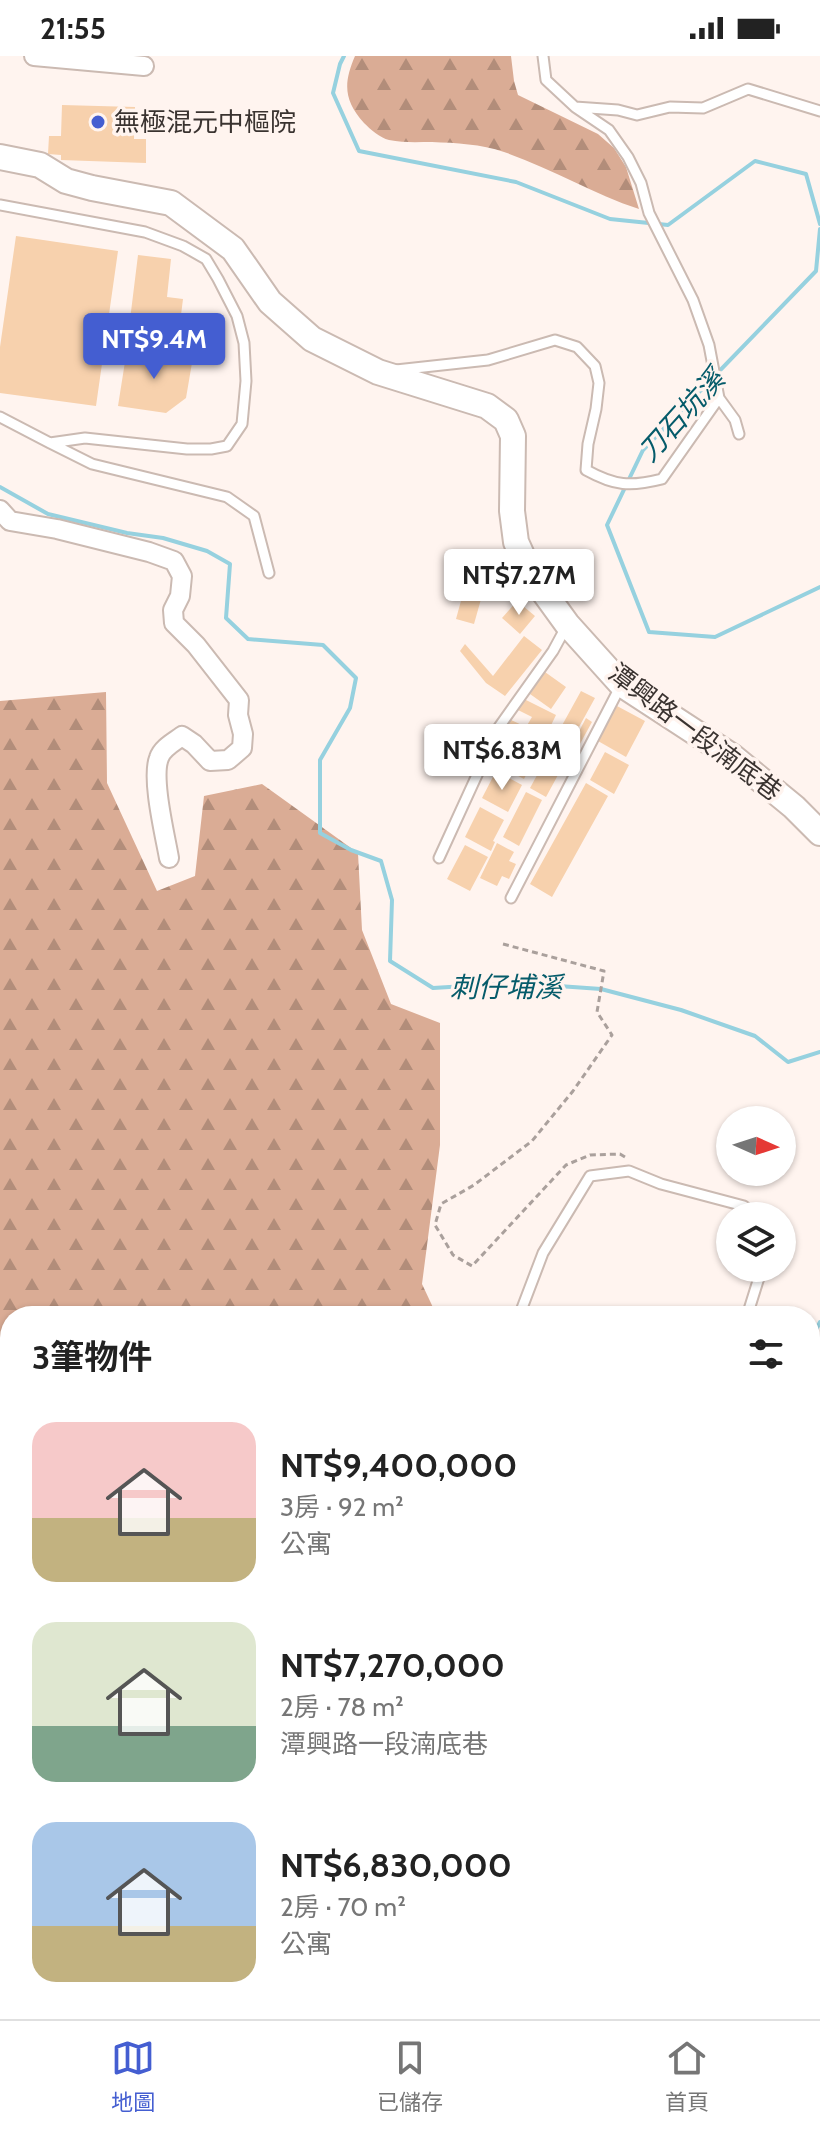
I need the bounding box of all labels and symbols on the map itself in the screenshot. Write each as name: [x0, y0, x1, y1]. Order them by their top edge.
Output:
place label: 無極混元中樞院: [114, 106, 296, 138]
marker: 無極混元中樞院: [89, 113, 107, 131]
pin: NT$9.4M: [80, 313, 228, 381]
water label: 刀石坑溪: [631, 359, 734, 468]
pin: NT$7.27M: [436, 549, 602, 617]
street label: 潭興路一段湳底巷: [602, 657, 788, 807]
pin: NT$6.83M: [419, 724, 585, 792]
water label: 刺仔埔溪: [450, 970, 566, 1004]
north arrow: [716, 1106, 796, 1186]

